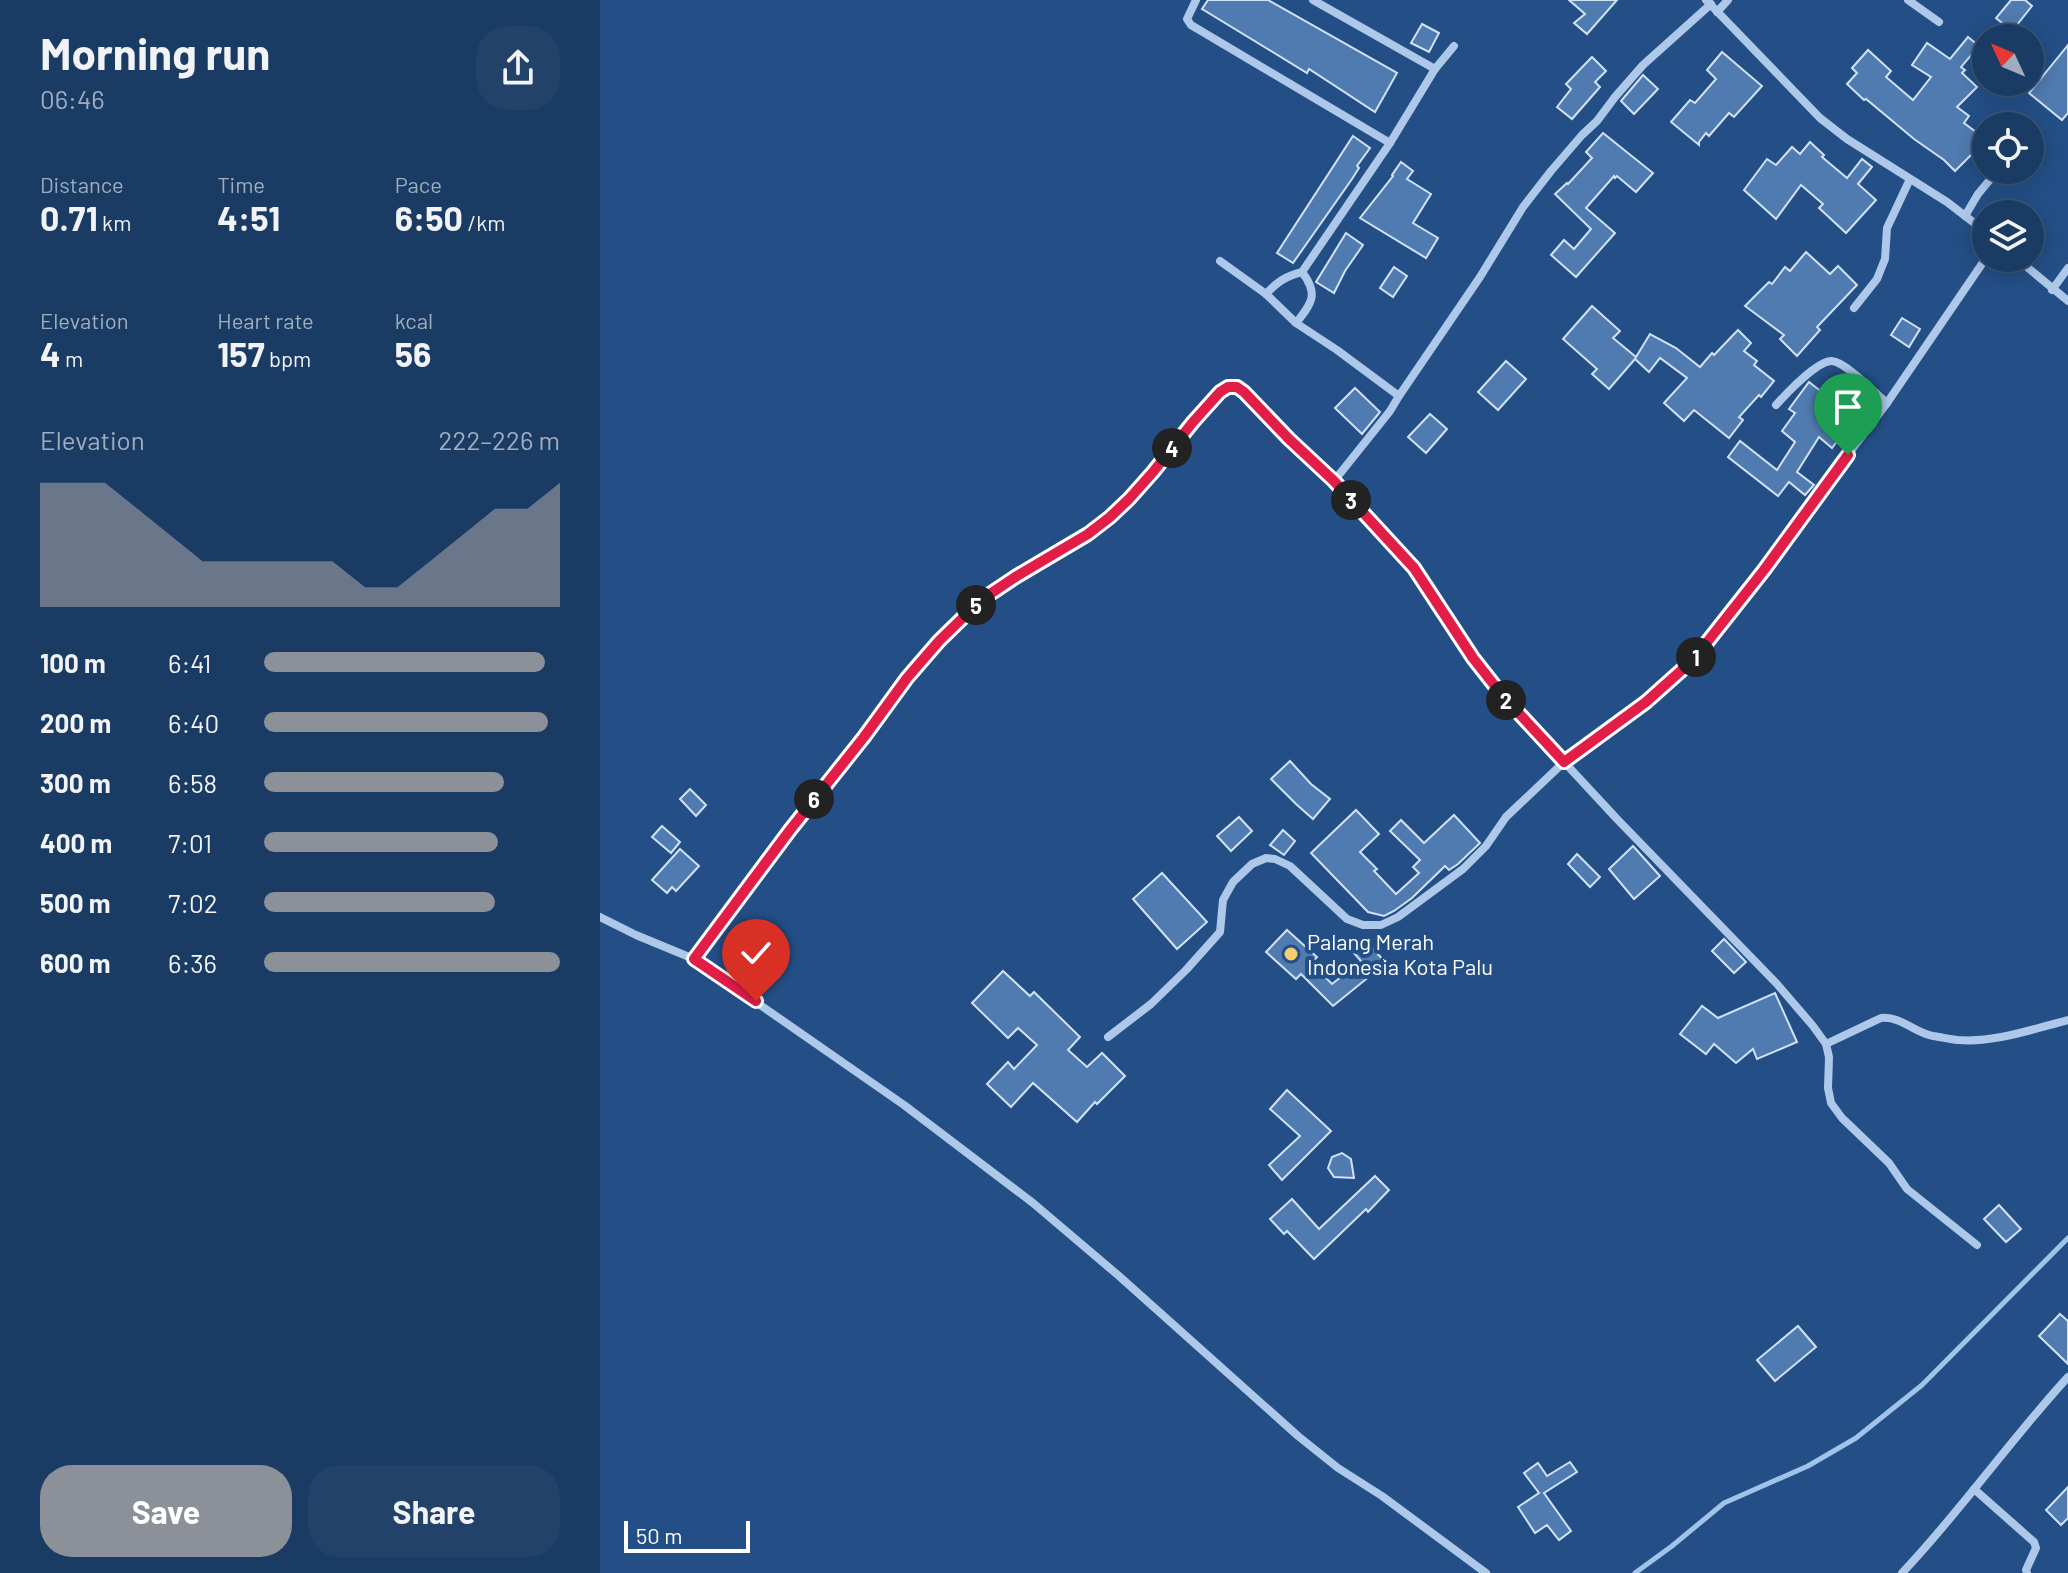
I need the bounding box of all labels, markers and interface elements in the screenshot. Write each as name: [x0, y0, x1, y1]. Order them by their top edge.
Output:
north arrow: [1972, 24, 2044, 96]
map controls: [1972, 24, 2044, 272]
text: Morning run: [40, 26, 270, 79]
button: share: [476, 26, 560, 110]
text: 06:46: [40, 83, 105, 114]
button: locate: [1972, 112, 2044, 184]
text: Distance: [40, 171, 124, 197]
text: Time: [217, 171, 265, 197]
text: Pace: [395, 171, 442, 197]
text: 0.71: [40, 197, 98, 238]
text: 4:51: [217, 197, 280, 238]
text: 6:50: [395, 197, 463, 238]
button: layers: [1972, 200, 2044, 272]
text: km: [98, 209, 131, 235]
text: /km: [463, 209, 505, 235]
text: Elevation: [40, 307, 129, 333]
text: Heart rate: [217, 307, 314, 333]
text: kcal: [395, 307, 433, 333]
text: 4: [40, 333, 61, 374]
text: 157: [217, 333, 265, 374]
text: 56: [395, 333, 431, 374]
text: m: [61, 345, 83, 371]
text: bpm: [265, 345, 311, 371]
pin: [1814, 373, 1882, 455]
icon: arrive: [1826, 385, 1870, 429]
text: Elevation: [40, 424, 145, 455]
text: 222–226 m: [439, 424, 560, 455]
pin: 4: [1152, 428, 1192, 468]
text: 4: [1165, 435, 1179, 461]
pin: 3: [1331, 480, 1371, 520]
text: 3: [1345, 487, 1357, 513]
pin: 5: [956, 585, 996, 625]
text: 5: [970, 592, 982, 618]
pin: 1: [1676, 637, 1716, 677]
text: 1: [1692, 644, 1700, 670]
text: 100 m: [40, 647, 106, 678]
text: 6:41: [168, 647, 211, 678]
pin: 2: [1486, 680, 1526, 720]
text: 2: [1500, 687, 1512, 713]
text: 200 m: [40, 707, 111, 738]
text: 6:40: [168, 707, 219, 738]
text: 300 m: [40, 767, 111, 798]
text: 6:58: [168, 767, 217, 798]
pin: 6: [794, 779, 834, 819]
text: 6: [808, 786, 820, 812]
text: 400 m: [40, 827, 112, 858]
text: 7:01: [168, 827, 212, 858]
text: 500 m: [40, 887, 111, 918]
text: 7:02: [168, 887, 218, 918]
pin: [722, 919, 790, 1001]
place label: Palang Merah Indonesia Kota Palu: [1307, 928, 1493, 979]
icon: check: [734, 931, 778, 975]
marker: Palang Merah Indonesia Kota Palu: [1282, 945, 1300, 963]
text: 600 m: [40, 947, 111, 978]
text: 6:36: [168, 947, 217, 978]
button: Save: [40, 1465, 292, 1557]
button: Share: [308, 1465, 560, 1557]
scale bar: [624, 1517, 750, 1553]
text: 50 m: [636, 1522, 682, 1548]

